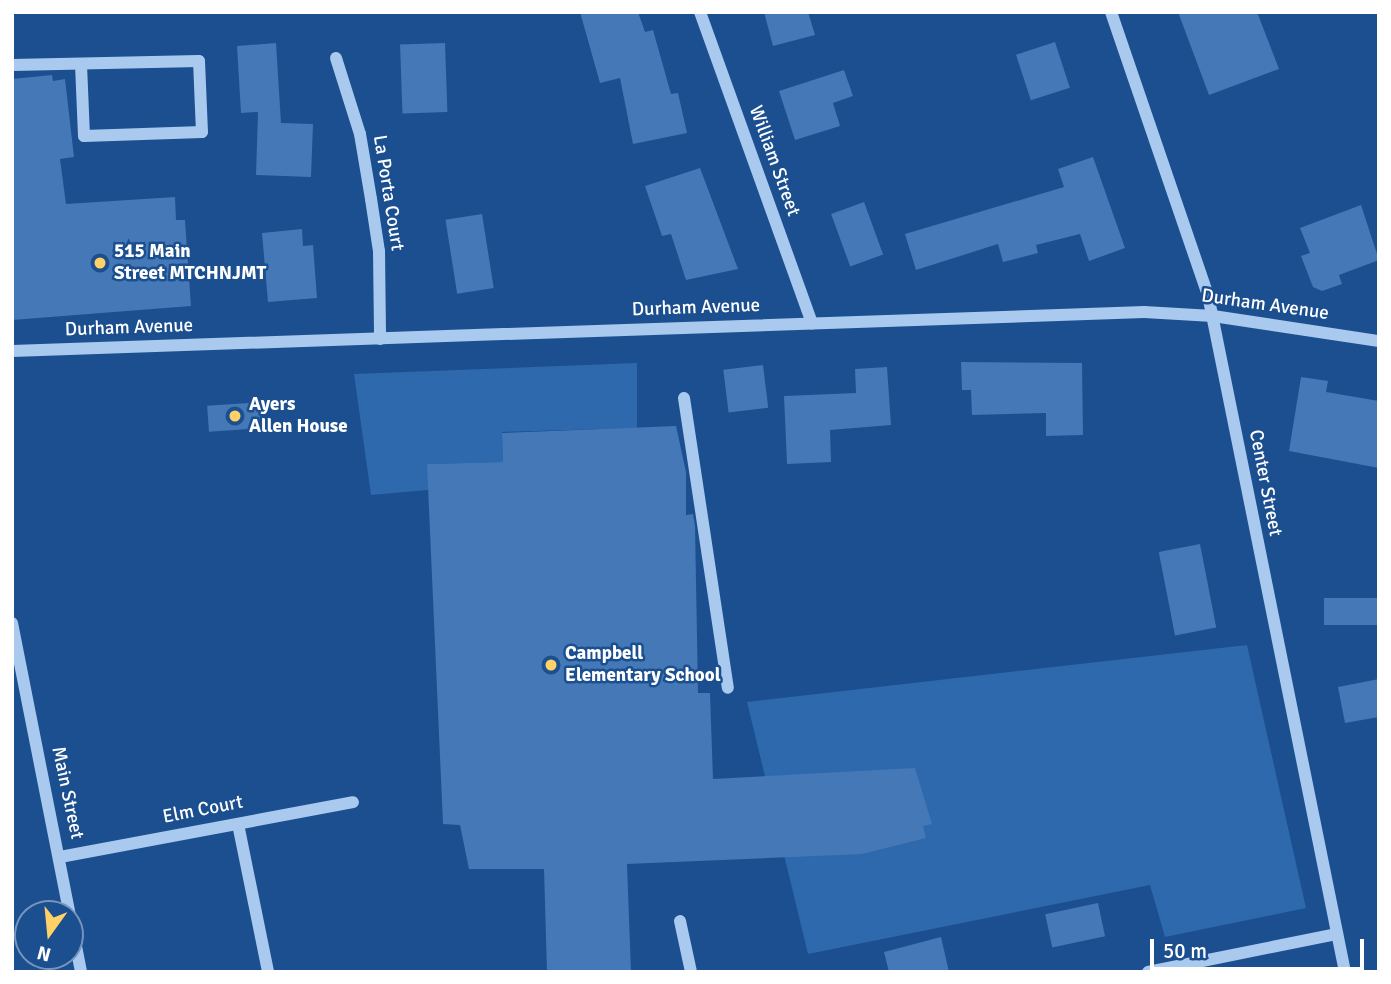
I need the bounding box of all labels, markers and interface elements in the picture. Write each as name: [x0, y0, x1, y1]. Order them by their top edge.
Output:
street label: William Street: [743, 103, 805, 219]
street label: La Porta Court: [368, 133, 408, 253]
place label: 515 Main Street MTCHNJMT: [114, 241, 266, 285]
marker: 515 Main Street MTCHNJMT: [92, 255, 108, 271]
street label: Durham Avenue: [1200, 285, 1330, 325]
street label: Durham Avenue: [631, 294, 761, 322]
street label: Durham Avenue: [64, 314, 194, 342]
place label: Ayers Allen House: [249, 394, 348, 438]
marker: Ayers Allen House: [227, 408, 243, 424]
street label: Center Street: [1244, 428, 1286, 538]
place label: Campbell Elementary School: [565, 643, 721, 687]
marker: Campbell Elementary School: [543, 657, 559, 673]
street label: Main Street: [46, 745, 88, 841]
street label: Elm Court: [161, 791, 245, 829]
north arrow: [14, 900, 84, 970]
scale bar: [1153, 925, 1366, 969]
text: 50 m: [1163, 938, 1207, 964]
text: N: [35, 940, 54, 967]

